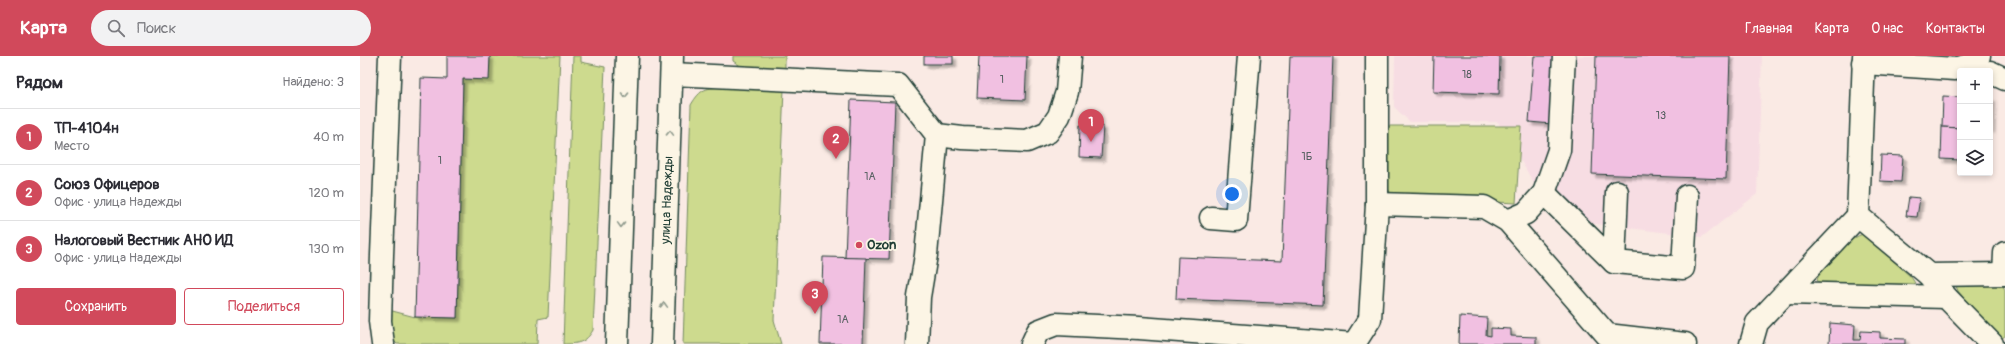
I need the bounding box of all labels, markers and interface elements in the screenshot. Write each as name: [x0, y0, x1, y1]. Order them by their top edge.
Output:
search box: [91, 10, 371, 46]
text: Карта: [20, 16, 67, 40]
icon: search: [105, 17, 127, 39]
text: Поиск: [137, 19, 176, 38]
text: Главная: [1745, 20, 1792, 37]
text: Карта: [1814, 20, 1849, 37]
text: О нас: [1871, 20, 1904, 37]
text: Контакты: [1926, 20, 1985, 37]
house number: 18: [1462, 68, 1472, 81]
map controls: [1957, 68, 1993, 176]
button: +: [1957, 68, 1993, 104]
text: Рядом: [16, 72, 63, 93]
house number: 1: [1000, 73, 1004, 86]
text: Найдено: 3: [282, 74, 344, 90]
one-way arrow: [621, 92, 630, 98]
button: −: [1957, 104, 1993, 140]
pin: 1: [1078, 109, 1104, 142]
house number: 13: [1656, 109, 1666, 122]
text: ТП-4104н: [54, 119, 119, 138]
pin: 2: [823, 126, 849, 159]
text: 1: [26, 129, 32, 145]
text: 40 m: [313, 129, 344, 145]
one-way arrow: [665, 130, 674, 136]
text: Место: [54, 138, 90, 154]
button: layers: [1957, 140, 1993, 176]
house number: 1Б: [1302, 150, 1312, 163]
house number: 1: [438, 154, 442, 167]
street label: улица Надежды: [657, 156, 677, 245]
house number: 1А: [864, 170, 876, 183]
text: Союз Офицеров: [54, 175, 160, 194]
your location: [1222, 184, 1242, 204]
text: 2: [25, 185, 33, 201]
text: 120 m: [308, 185, 344, 201]
text: Офис · улица Надежды: [54, 194, 182, 210]
one-way arrow: [617, 222, 625, 228]
text: Налоговый Вестник АНО ИД: [54, 231, 233, 250]
place label: Ozon: [867, 237, 897, 253]
marker: Ozon: [854, 240, 864, 250]
text: 3: [25, 241, 33, 257]
text: 130 m: [308, 241, 344, 257]
text: Офис · улица Надежды: [54, 250, 182, 266]
pin: 3: [802, 281, 828, 314]
button: Сохранить: [16, 288, 176, 325]
button: Поделиться: [184, 288, 344, 325]
one-way arrow: [659, 302, 668, 308]
house number: 1А: [837, 313, 849, 326]

